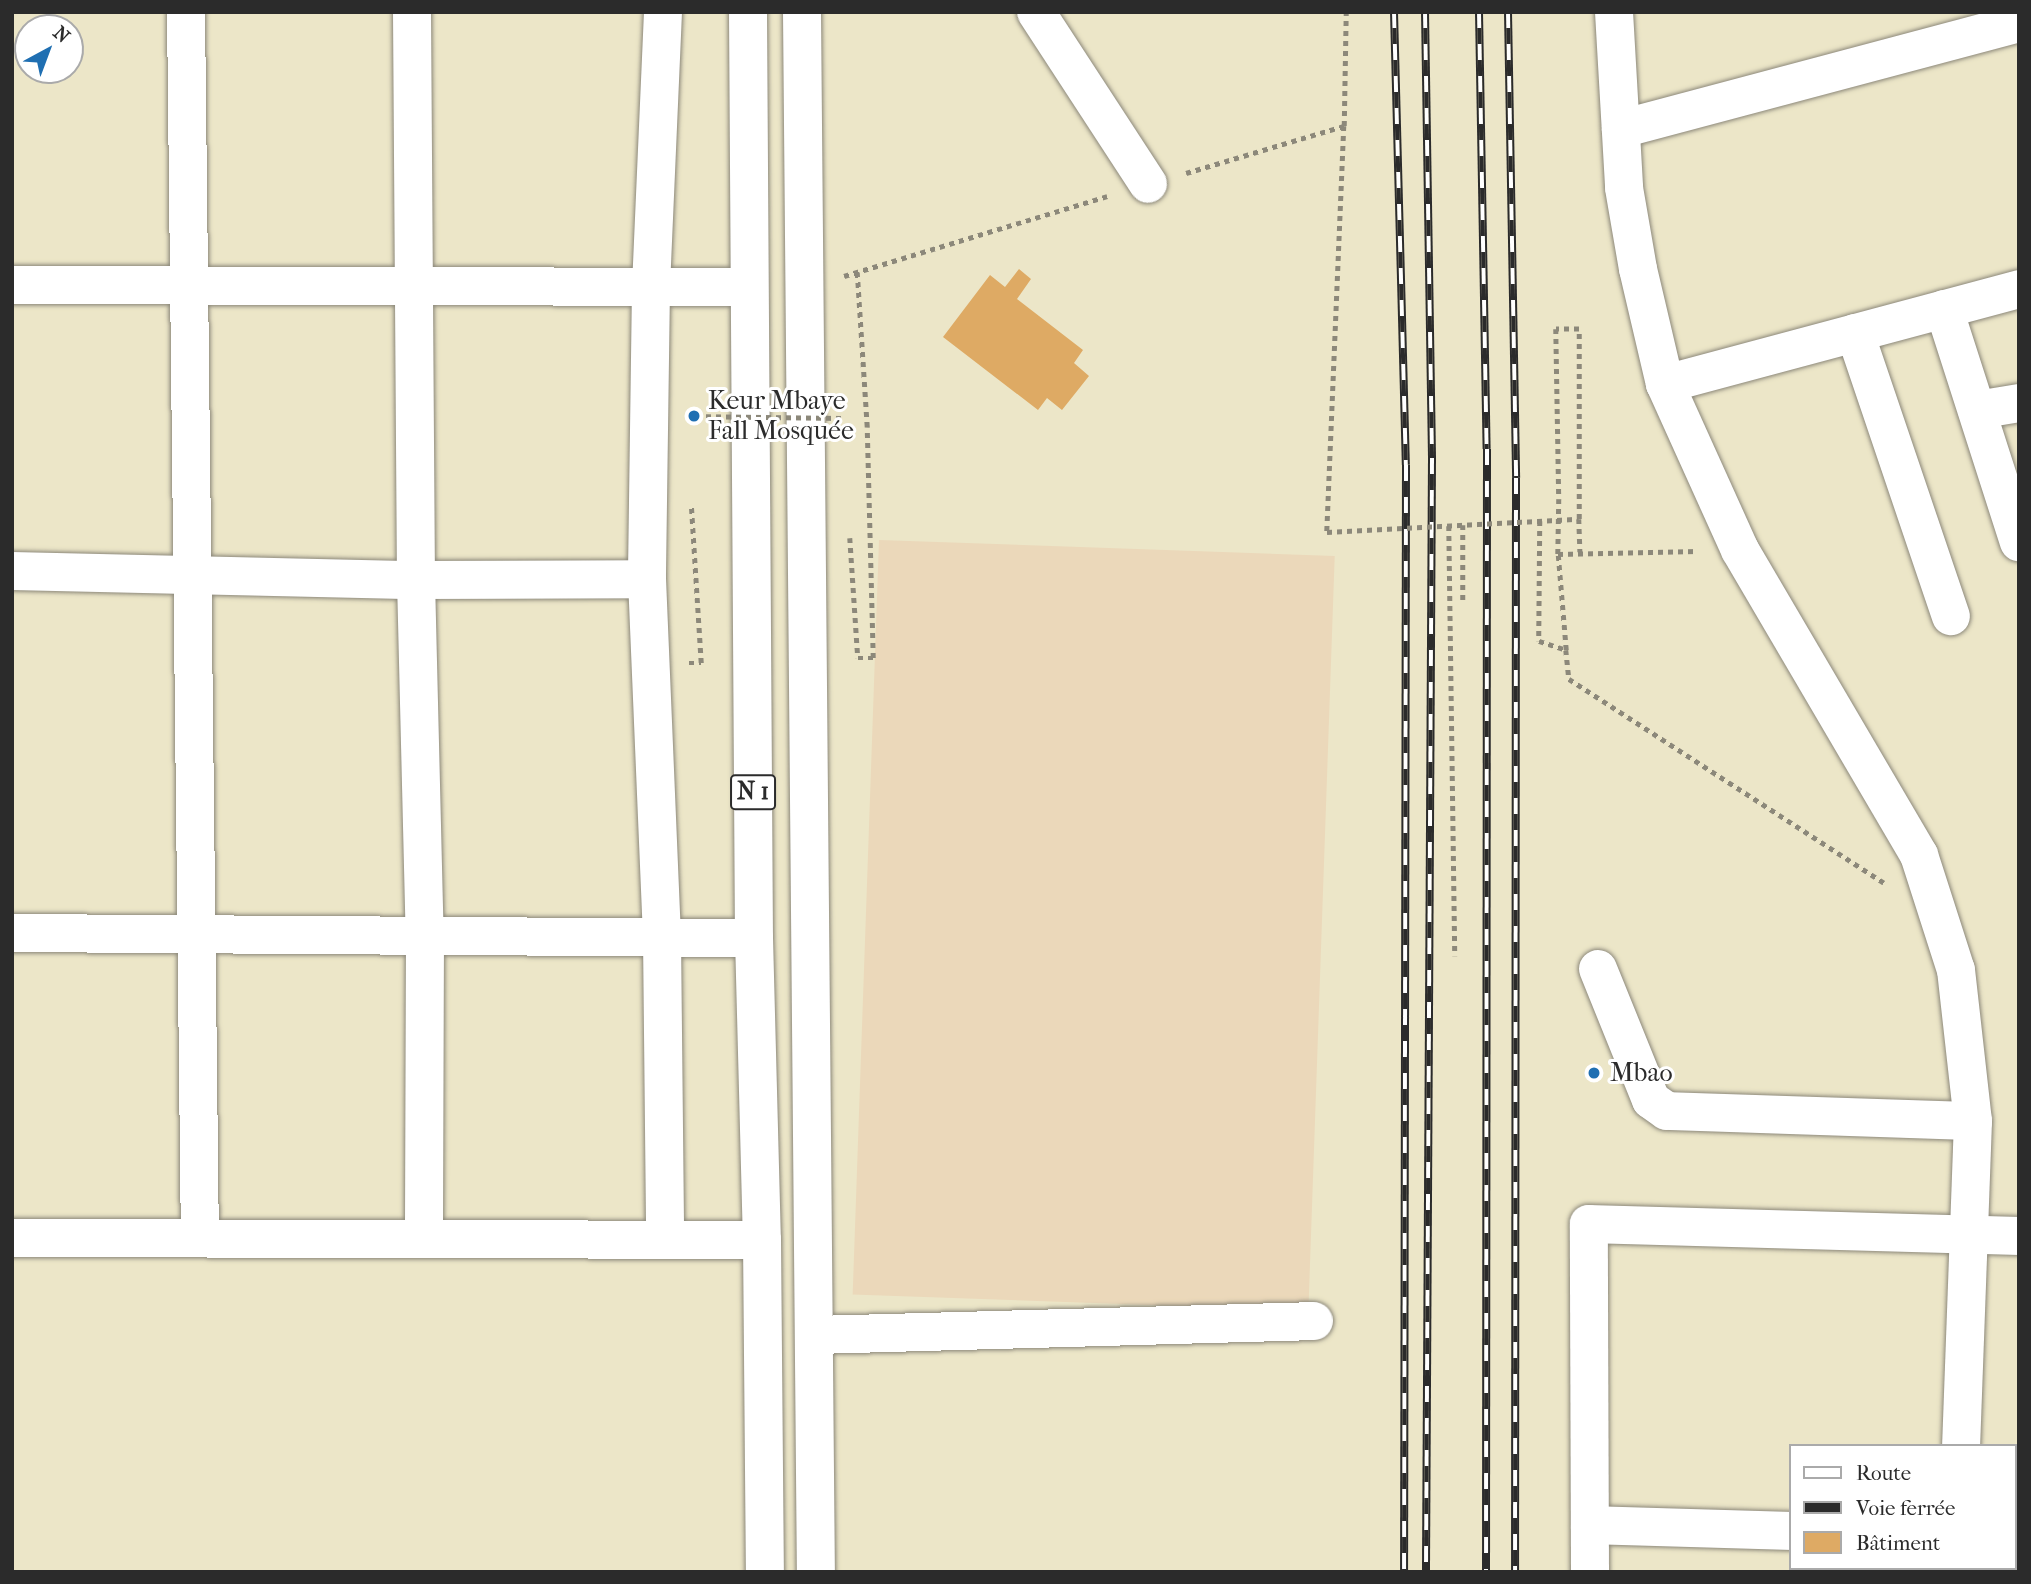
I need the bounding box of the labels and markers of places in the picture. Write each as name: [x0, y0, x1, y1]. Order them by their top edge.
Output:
place label: Keur Mbaye Fall Mosquée: [708, 385, 854, 446]
marker: Keur Mbaye Fall Mosquée: [686, 408, 702, 424]
place label: Mbao: [1610, 1057, 1673, 1089]
marker: Mbao: [1584, 1063, 1604, 1083]

